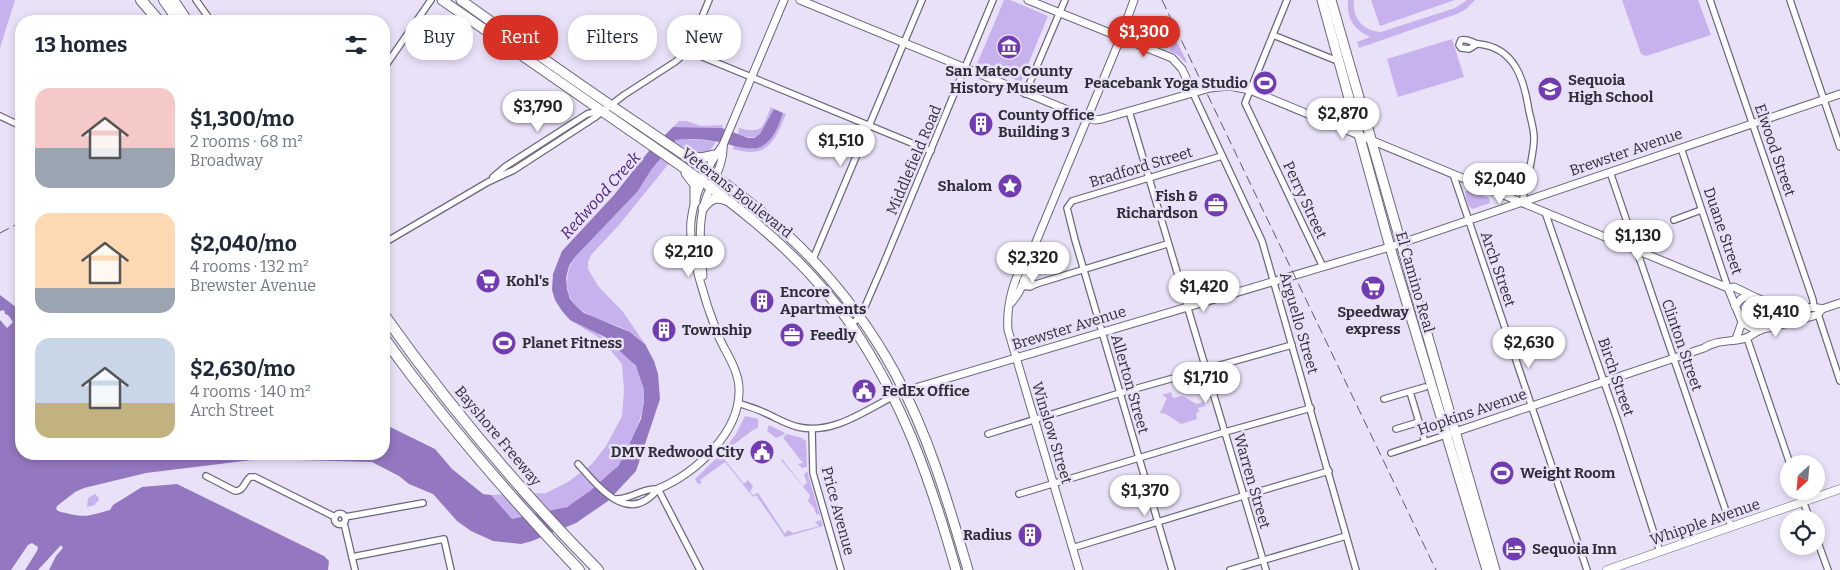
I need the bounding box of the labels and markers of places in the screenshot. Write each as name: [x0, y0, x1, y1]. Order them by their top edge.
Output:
pin: $1,300: [1103, 15, 1185, 58]
museum icon: San Mateo County History Museum: [996, 34, 1022, 60]
place label: San Mateo County History Museum: [945, 62, 1073, 97]
sports icon: Peacebank Yoga Studio: [1252, 70, 1278, 96]
place label: Sequoia High School: [1568, 71, 1654, 106]
place label: Peacebank Yoga Studio: [1084, 74, 1248, 92]
school or university icon: Sequoia High School: [1537, 76, 1563, 102]
pin: $3,790: [497, 90, 579, 133]
pin: $2,870: [1302, 98, 1384, 140]
place label: County Office Building 3: [998, 106, 1094, 141]
building icon: County Office Building 3: [968, 111, 994, 137]
pin: $1,510: [800, 124, 882, 167]
pin: $2,040: [1459, 162, 1541, 205]
place icon: Shalom: [997, 173, 1023, 199]
place label: Shalom: [937, 177, 993, 195]
place label: Fish & Richardson: [1116, 187, 1198, 222]
office icon: Fish & Richardson: [1203, 192, 1229, 218]
pin: $1,130: [1597, 220, 1679, 262]
pin: $2,210: [648, 236, 730, 278]
pin: $2,320: [992, 242, 1074, 284]
supermarket icon: Kohl's: [475, 268, 501, 294]
pin: $1,420: [1163, 270, 1245, 313]
place label: Kohl's: [506, 272, 549, 290]
supermarket icon: Speedway express: [1360, 275, 1386, 301]
place label: Encore Apartments: [780, 283, 866, 318]
building icon: Encore Apartments: [749, 288, 775, 314]
pin: $1,410: [1735, 296, 1817, 338]
place label: Speedway express: [1337, 303, 1409, 338]
building icon: Township: [651, 317, 677, 343]
place label: Township: [682, 321, 752, 339]
office icon: Feedly: [779, 322, 805, 348]
place label: Feedly: [810, 326, 857, 344]
pin: $2,630: [1488, 326, 1570, 369]
sports icon: Planet Fitness: [491, 330, 517, 356]
place label: Planet Fitness: [522, 334, 622, 352]
pin: $1,710: [1165, 362, 1247, 404]
public building icon: FedEx Office: [851, 378, 877, 404]
place label: FedEx Office: [882, 382, 970, 400]
public building icon: DMV Redwood City: [749, 439, 775, 465]
place label: DMV Redwood City: [611, 443, 745, 461]
sports icon: Weight Room: [1489, 460, 1515, 486]
place label: Weight Room: [1520, 464, 1616, 482]
pin: $1,370: [1104, 474, 1186, 517]
building icon: Radius: [1017, 522, 1043, 548]
place label: Radius: [963, 526, 1012, 544]
hotel icon: Sequoia Inn: [1501, 536, 1527, 562]
place label: Sequoia Inn: [1532, 540, 1617, 558]

